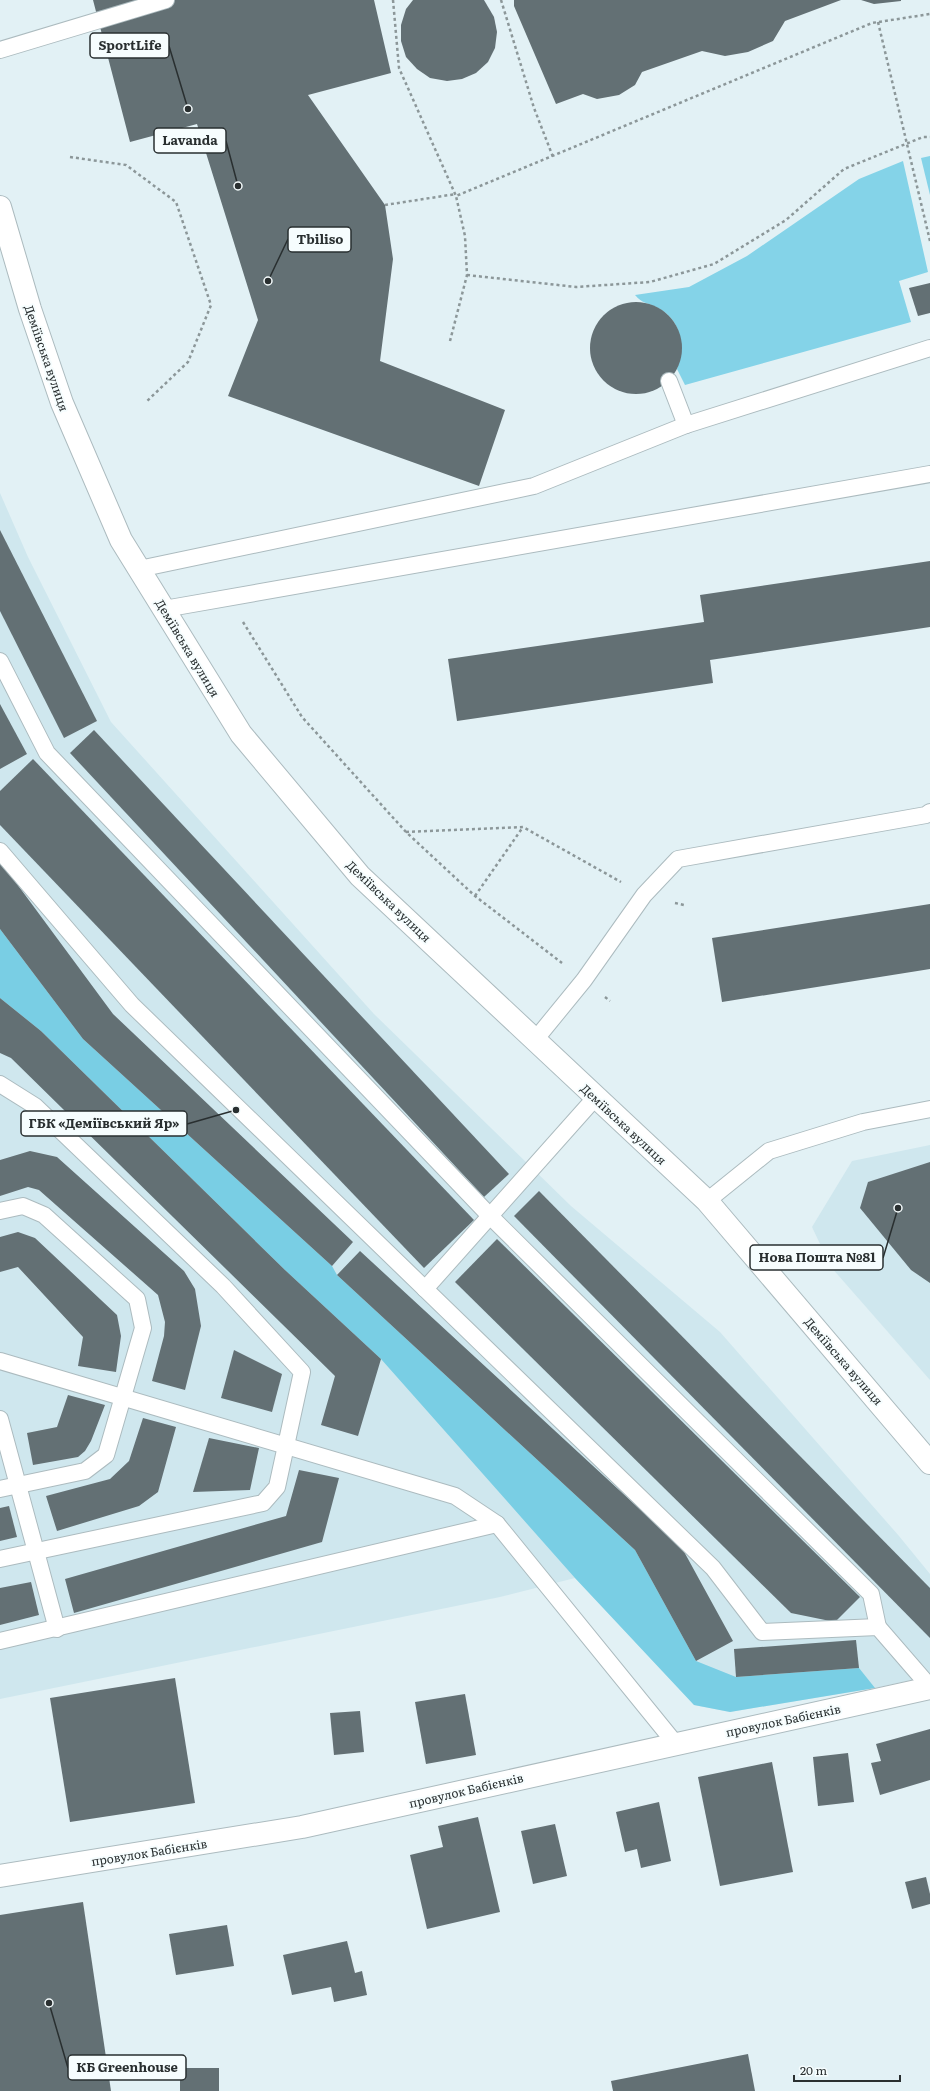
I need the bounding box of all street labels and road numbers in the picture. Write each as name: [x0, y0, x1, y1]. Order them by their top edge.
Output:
street label: Деміївська вулиця: [20, 302, 74, 414]
street label: Деміївська вулиця: [152, 596, 224, 700]
street label: Деміївська вулиця: [343, 856, 435, 946]
street label: Деміївська вулиця: [577, 1079, 671, 1169]
street label: Деміївська вулиця: [801, 1313, 887, 1409]
street label: провулок Бабієнків: [724, 1699, 842, 1741]
street label: провулок Бабієнків: [407, 1768, 525, 1812]
street label: провулок Бабієнків: [90, 1834, 208, 1870]

